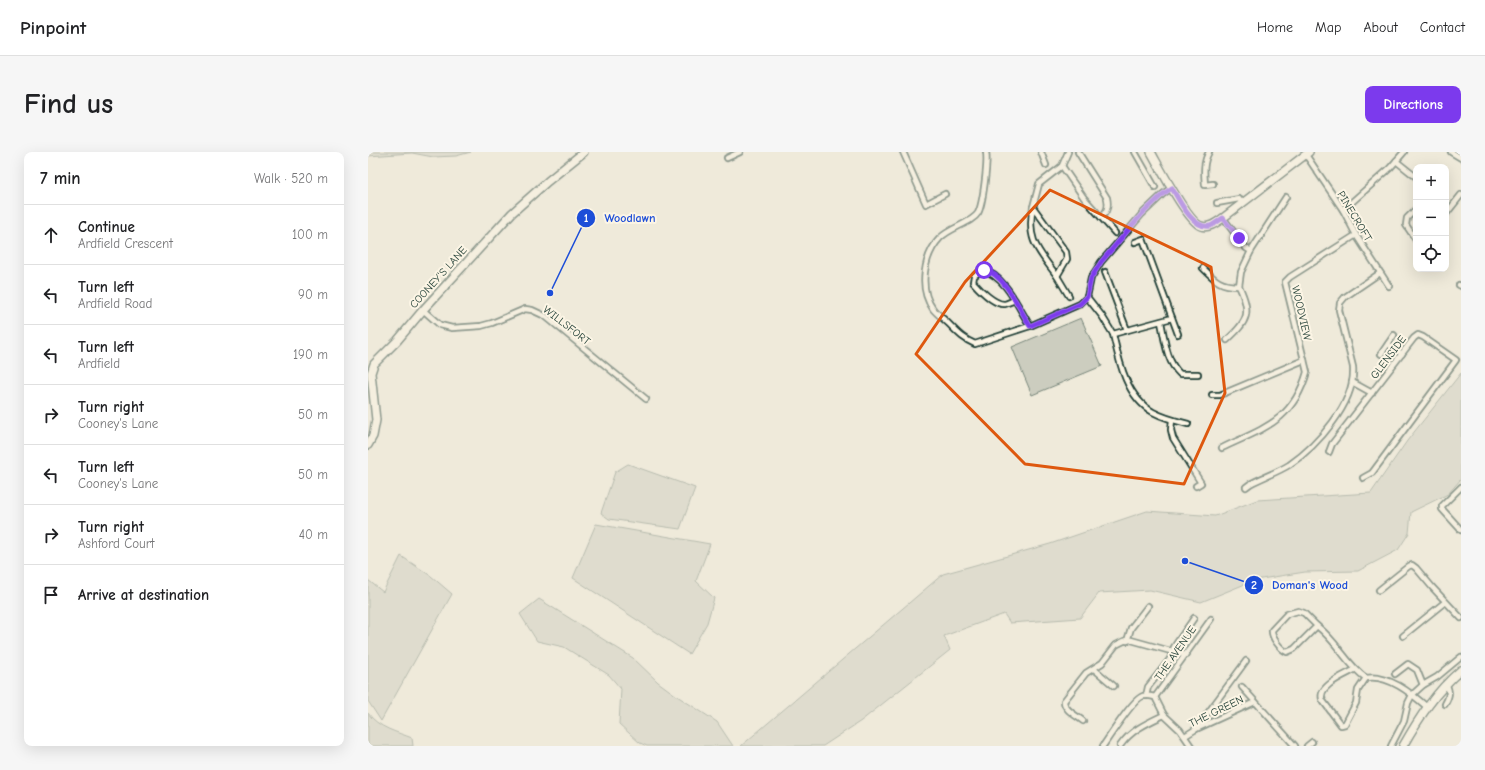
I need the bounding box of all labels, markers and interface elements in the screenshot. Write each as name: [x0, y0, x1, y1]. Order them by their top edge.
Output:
text: Pinpoint: [20, 17, 86, 39]
text: Home: [1257, 19, 1293, 36]
text: Map: [1315, 19, 1341, 36]
text: About: [1363, 19, 1398, 36]
text: Contact: [1420, 19, 1465, 36]
button: Directions: [1365, 86, 1461, 123]
text: Find us: [24, 88, 113, 120]
map controls: [1413, 164, 1449, 272]
button: +: [1413, 164, 1449, 200]
text: 7 min: [40, 169, 81, 188]
text: Walk · 520 m: [254, 171, 328, 186]
street label: PINECROFT: [1334, 189, 1375, 244]
button: −: [1413, 200, 1449, 236]
callout: Woodlawn: [576, 206, 664, 230]
text: 1: [584, 211, 589, 225]
text: Woodlawn: [604, 211, 656, 225]
text: Continue: [78, 218, 135, 236]
icon: ahead: [40, 224, 62, 246]
text: 100 m: [292, 227, 328, 242]
route end: [1230, 229, 1248, 247]
text: Ardfield Crescent: [78, 236, 173, 251]
button: locate: [1413, 236, 1449, 272]
street label: COONEY'S LANE: [407, 243, 470, 311]
route start: [975, 261, 993, 279]
text: Turn left: [78, 278, 134, 296]
icon: left: [40, 284, 62, 306]
street label: WOODVIEW: [1289, 284, 1314, 342]
text: 90 m: [298, 287, 328, 302]
text: Ardfield Road: [78, 296, 152, 311]
street label: WILLSFORT: [540, 303, 593, 348]
street label: GLENSIDE: [1368, 333, 1409, 382]
text: Turn left: [78, 338, 134, 356]
icon: left: [40, 344, 62, 366]
text: 190 m: [293, 347, 328, 362]
text: Ardfield: [78, 356, 120, 371]
text: Turn right: [78, 398, 144, 416]
icon: right: [40, 404, 62, 426]
text: 50 m: [298, 407, 328, 422]
text: Cooney's Lane: [78, 416, 158, 431]
text: Turn left: [78, 458, 134, 476]
icon: left: [40, 464, 62, 486]
text: 50 m: [298, 467, 328, 482]
text: Cooney's Lane: [78, 476, 158, 491]
text: Turn right: [78, 518, 144, 536]
icon: right: [40, 524, 62, 546]
text: 40 m: [299, 527, 328, 542]
text: Ashford Court: [78, 536, 155, 551]
callout: Doman's Wood: [1244, 573, 1356, 597]
text: 2: [1251, 578, 1257, 592]
text: Doman's Wood: [1272, 578, 1348, 592]
icon: arrive: [40, 584, 62, 606]
text: Arrive at destination: [78, 586, 209, 604]
street label: THE AVENUE: [1152, 623, 1199, 683]
street label: THE GREEN: [1187, 693, 1246, 730]

